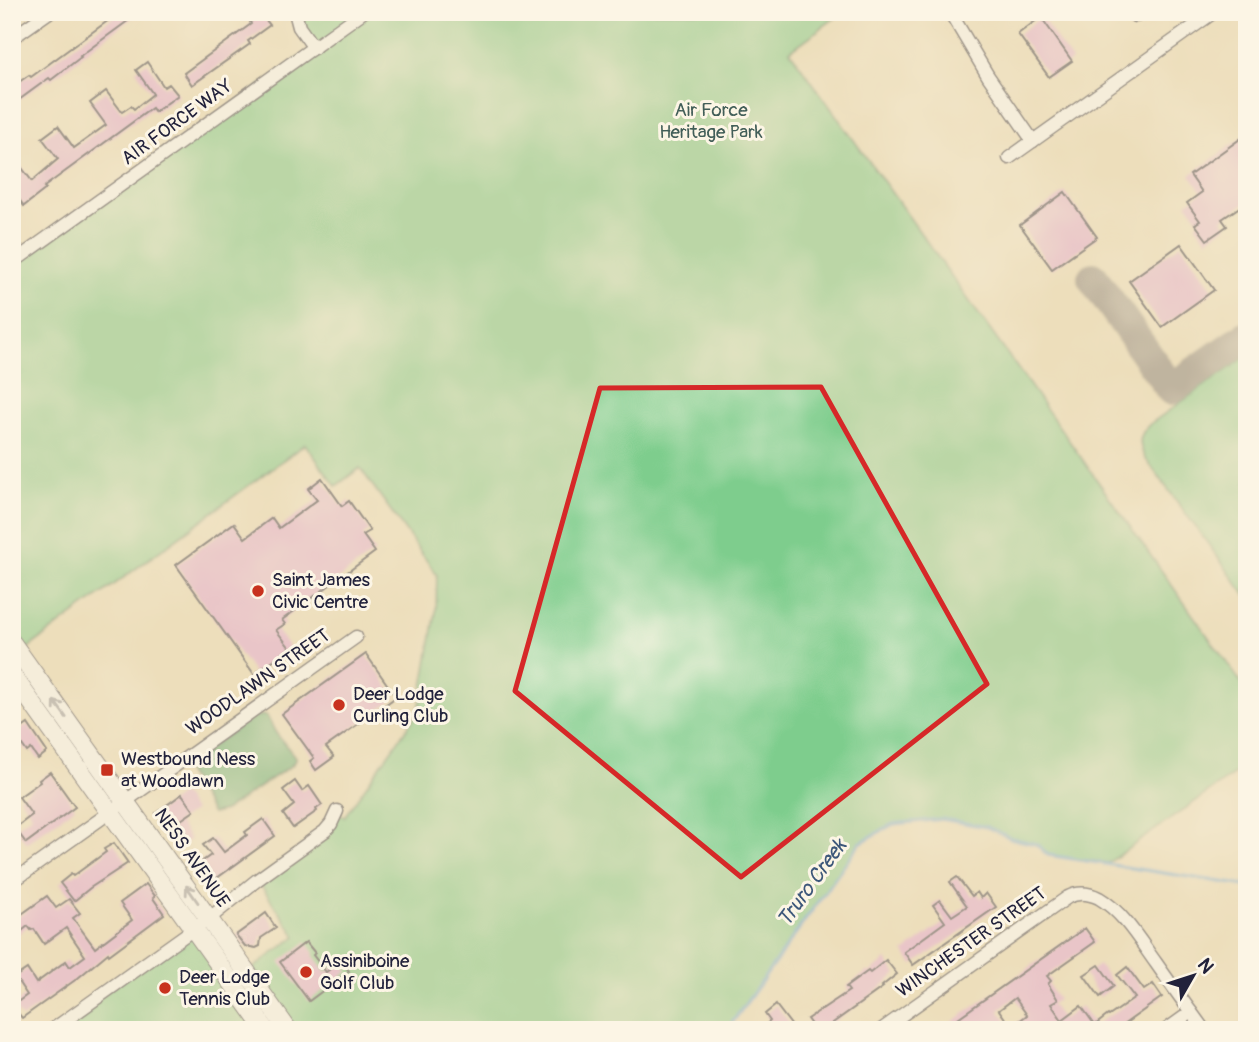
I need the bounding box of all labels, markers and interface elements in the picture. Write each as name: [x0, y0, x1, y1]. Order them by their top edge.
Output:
street label: AIR FORCE WAY: [117, 74, 237, 170]
park label: Air Force Heritage Park: [659, 98, 763, 144]
place label: Saint James Civic Centre: [272, 568, 371, 614]
marker: Saint James Civic Centre: [250, 583, 266, 599]
street label: WOODLAWN STREET: [181, 623, 335, 741]
place label: Deer Lodge Curling Club: [353, 682, 448, 728]
marker: Deer Lodge Curling Club: [331, 697, 347, 713]
one-way arrow: [53, 700, 67, 719]
place label: Westbound Ness at Woodlawn: [121, 747, 256, 793]
marker: Westbound Ness at Woodlawn: [99, 762, 115, 778]
street label: NESS AVENUE: [149, 804, 235, 912]
water label: Truro Creek: [771, 832, 854, 932]
street label: WINCHESTER STREET: [891, 881, 1051, 1003]
one-way arrow: [185, 885, 199, 904]
north arrow: [1158, 940, 1228, 1010]
place label: Assiniboine Golf Club: [320, 949, 410, 995]
text: N: [1192, 953, 1219, 979]
marker: Assiniboine Golf Club: [298, 964, 314, 980]
place label: Deer Lodge Tennis Club: [179, 965, 270, 1011]
marker: Deer Lodge Tennis Club: [157, 980, 173, 996]

